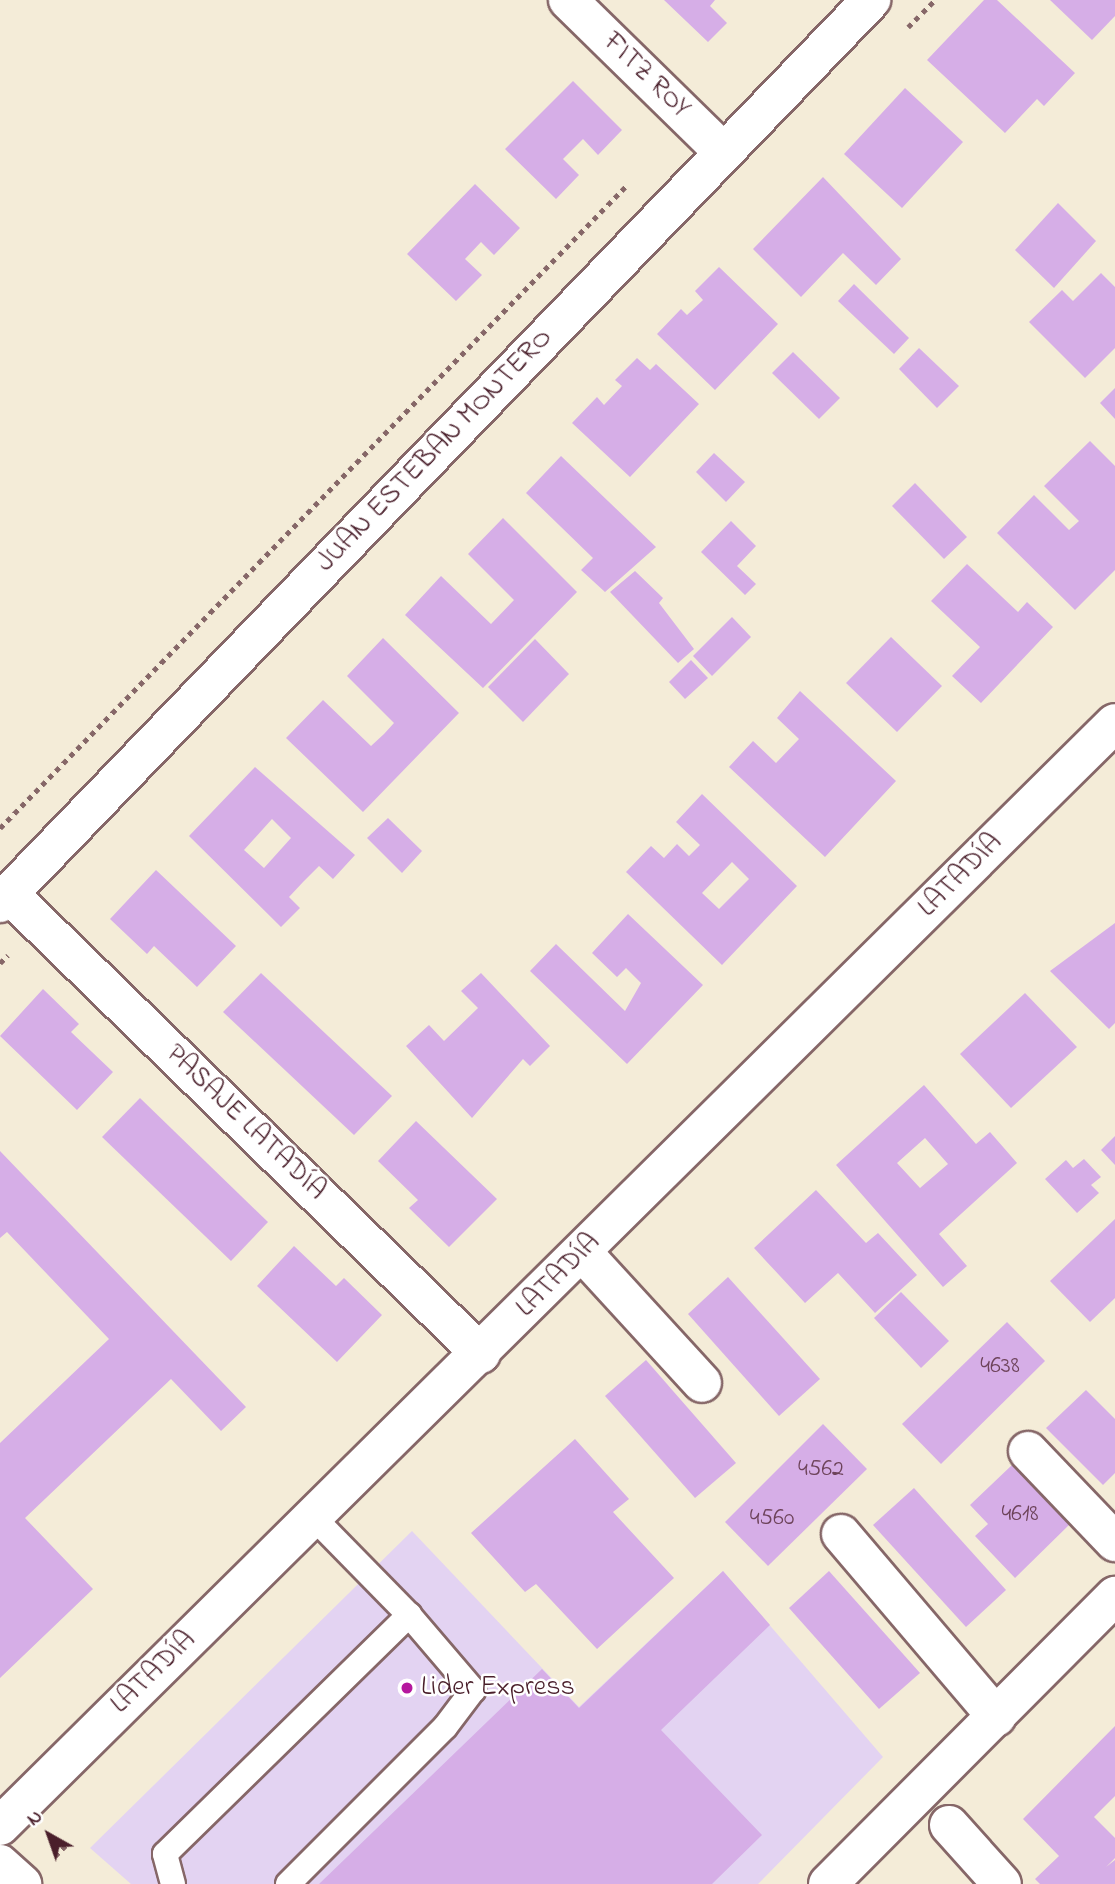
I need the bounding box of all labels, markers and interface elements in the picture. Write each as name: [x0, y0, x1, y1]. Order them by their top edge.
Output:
street label: FITZ ROY: [595, 26, 697, 126]
street label: JUAN ESTEBAN MONTERO: [310, 322, 560, 580]
street label: LATADÍA: [912, 827, 1010, 925]
street label: PASAJE LATADÍA: [158, 1038, 332, 1208]
street label: LATADÍA: [510, 1227, 608, 1325]
house number: 4638: [980, 1353, 1020, 1381]
house number: 4562: [798, 1456, 844, 1484]
house number: 4618: [1001, 1501, 1039, 1529]
house number: 4560: [750, 1505, 794, 1533]
street label: LATADÍA: [104, 1624, 204, 1722]
place label: Lider Express: [421, 1671, 575, 1705]
marker: Lider Express: [399, 1680, 415, 1696]
north arrow: [14, 1800, 84, 1870]
text: N: [22, 1804, 49, 1833]

